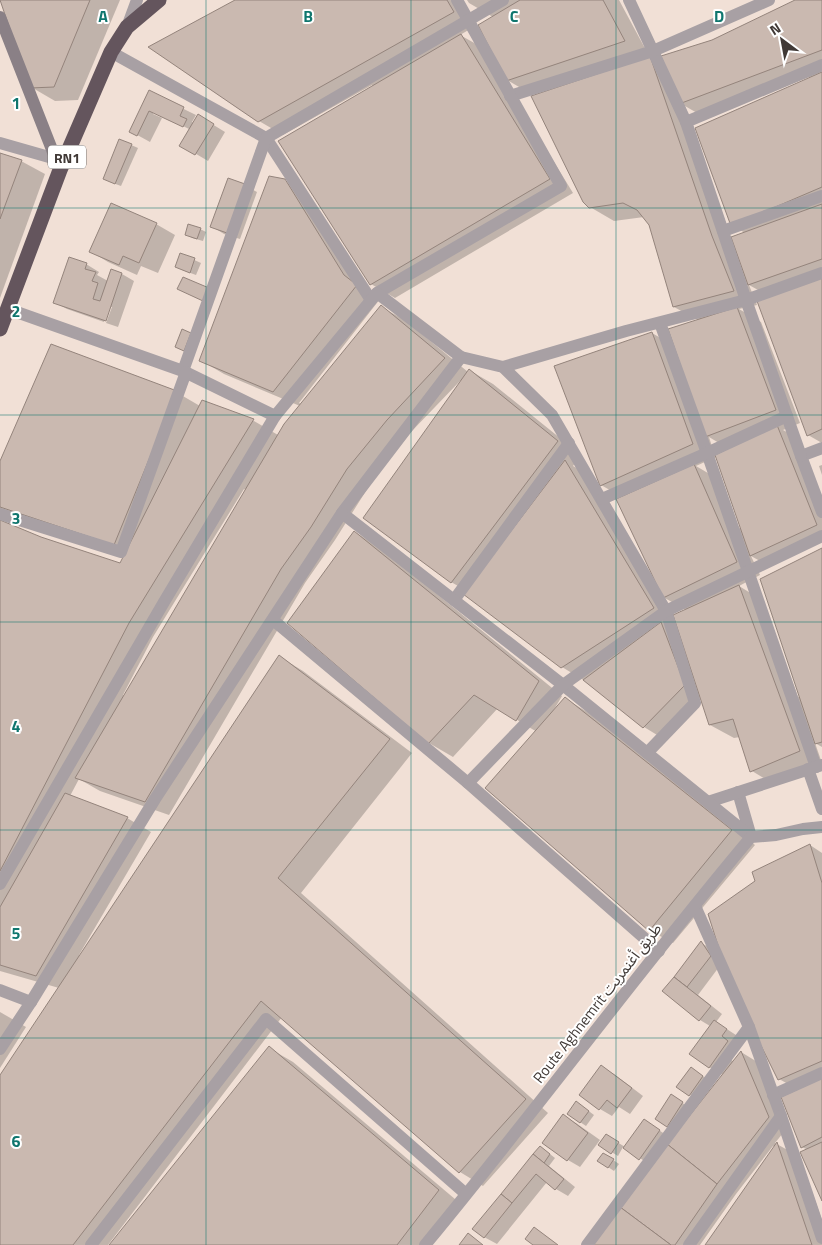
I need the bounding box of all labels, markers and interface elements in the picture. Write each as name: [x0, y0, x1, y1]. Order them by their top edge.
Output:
text: A: [98, 4, 108, 28]
text: B: [303, 4, 313, 28]
text: C: [510, 4, 519, 28]
text: D: [714, 4, 724, 28]
north arrow: [757, 15, 807, 65]
text: N: [765, 17, 785, 40]
text: 1: [12, 91, 20, 115]
road number: RN1: [48, 146, 86, 168]
text: 2: [12, 299, 20, 323]
text: 3: [12, 506, 20, 530]
text: 4: [12, 714, 21, 738]
street label: Route Aghnemrit طريق أغنمريت: [527, 918, 667, 1088]
text: 5: [12, 921, 21, 945]
text: 6: [12, 1129, 21, 1153]

